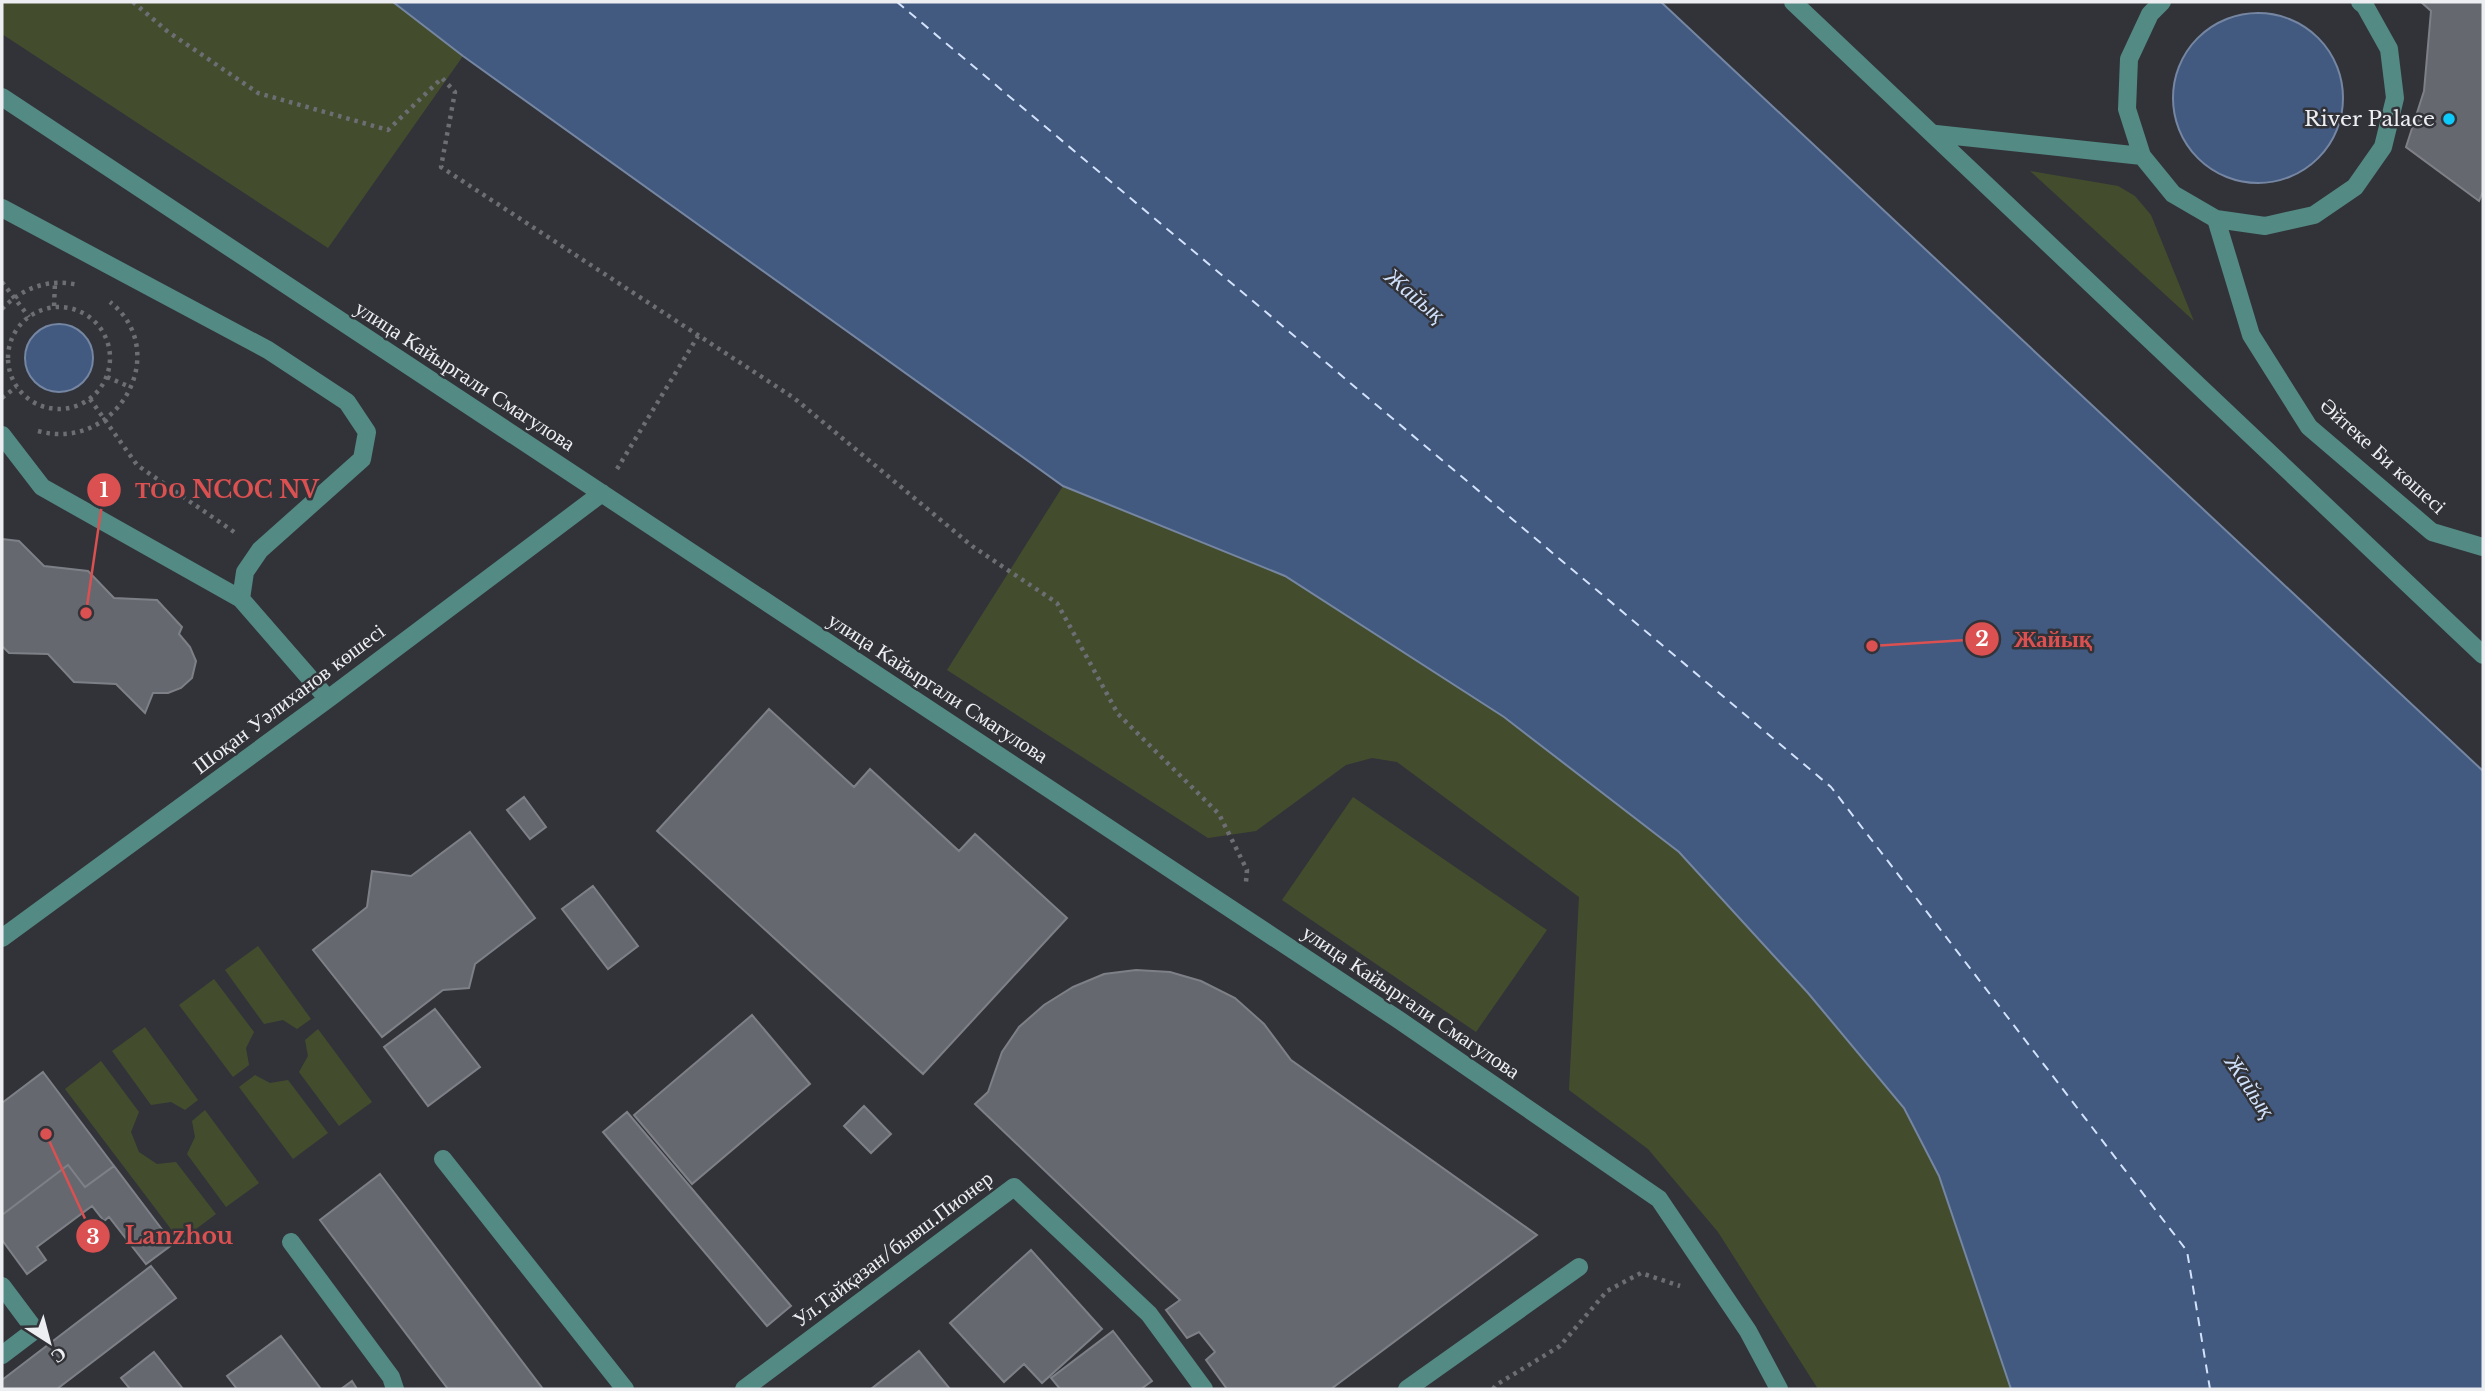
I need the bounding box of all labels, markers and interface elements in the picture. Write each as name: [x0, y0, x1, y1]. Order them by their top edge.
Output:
place label: River Palace: [2304, 106, 2435, 132]
marker: River Palace: [2441, 111, 2457, 127]
water label: Жайық: [1378, 261, 1451, 329]
street label: улица Кайыргали Смагулова: [350, 295, 581, 457]
street label: Әйтеке Би көшесі: [2314, 392, 2452, 520]
callout: ТОО NCOC NV: [86, 468, 333, 512]
text: ТОО NCOC NV: [135, 476, 320, 504]
text: 1: [99, 477, 109, 503]
street label: улица Кайыргали Смагулова: [823, 607, 1054, 769]
callout: Жайық: [1965, 617, 2106, 661]
street label: Шоқан Уәлиханов көшесі: [188, 618, 390, 780]
text: Жайық: [2014, 625, 2093, 653]
text: 2: [1975, 626, 1989, 652]
street label: улица Кайыргали Смагулова: [1297, 919, 1525, 1085]
water label: Жайық: [2218, 1048, 2281, 1123]
street label: Ул.Тайқазан/бывш.Пионер: [788, 1165, 998, 1333]
callout: Lanzhou: [75, 1214, 247, 1258]
text: Lanzhou: [125, 1222, 234, 1250]
text: 3: [86, 1224, 100, 1250]
north arrow: [14, 1307, 84, 1377]
text: С: [46, 1342, 71, 1369]

